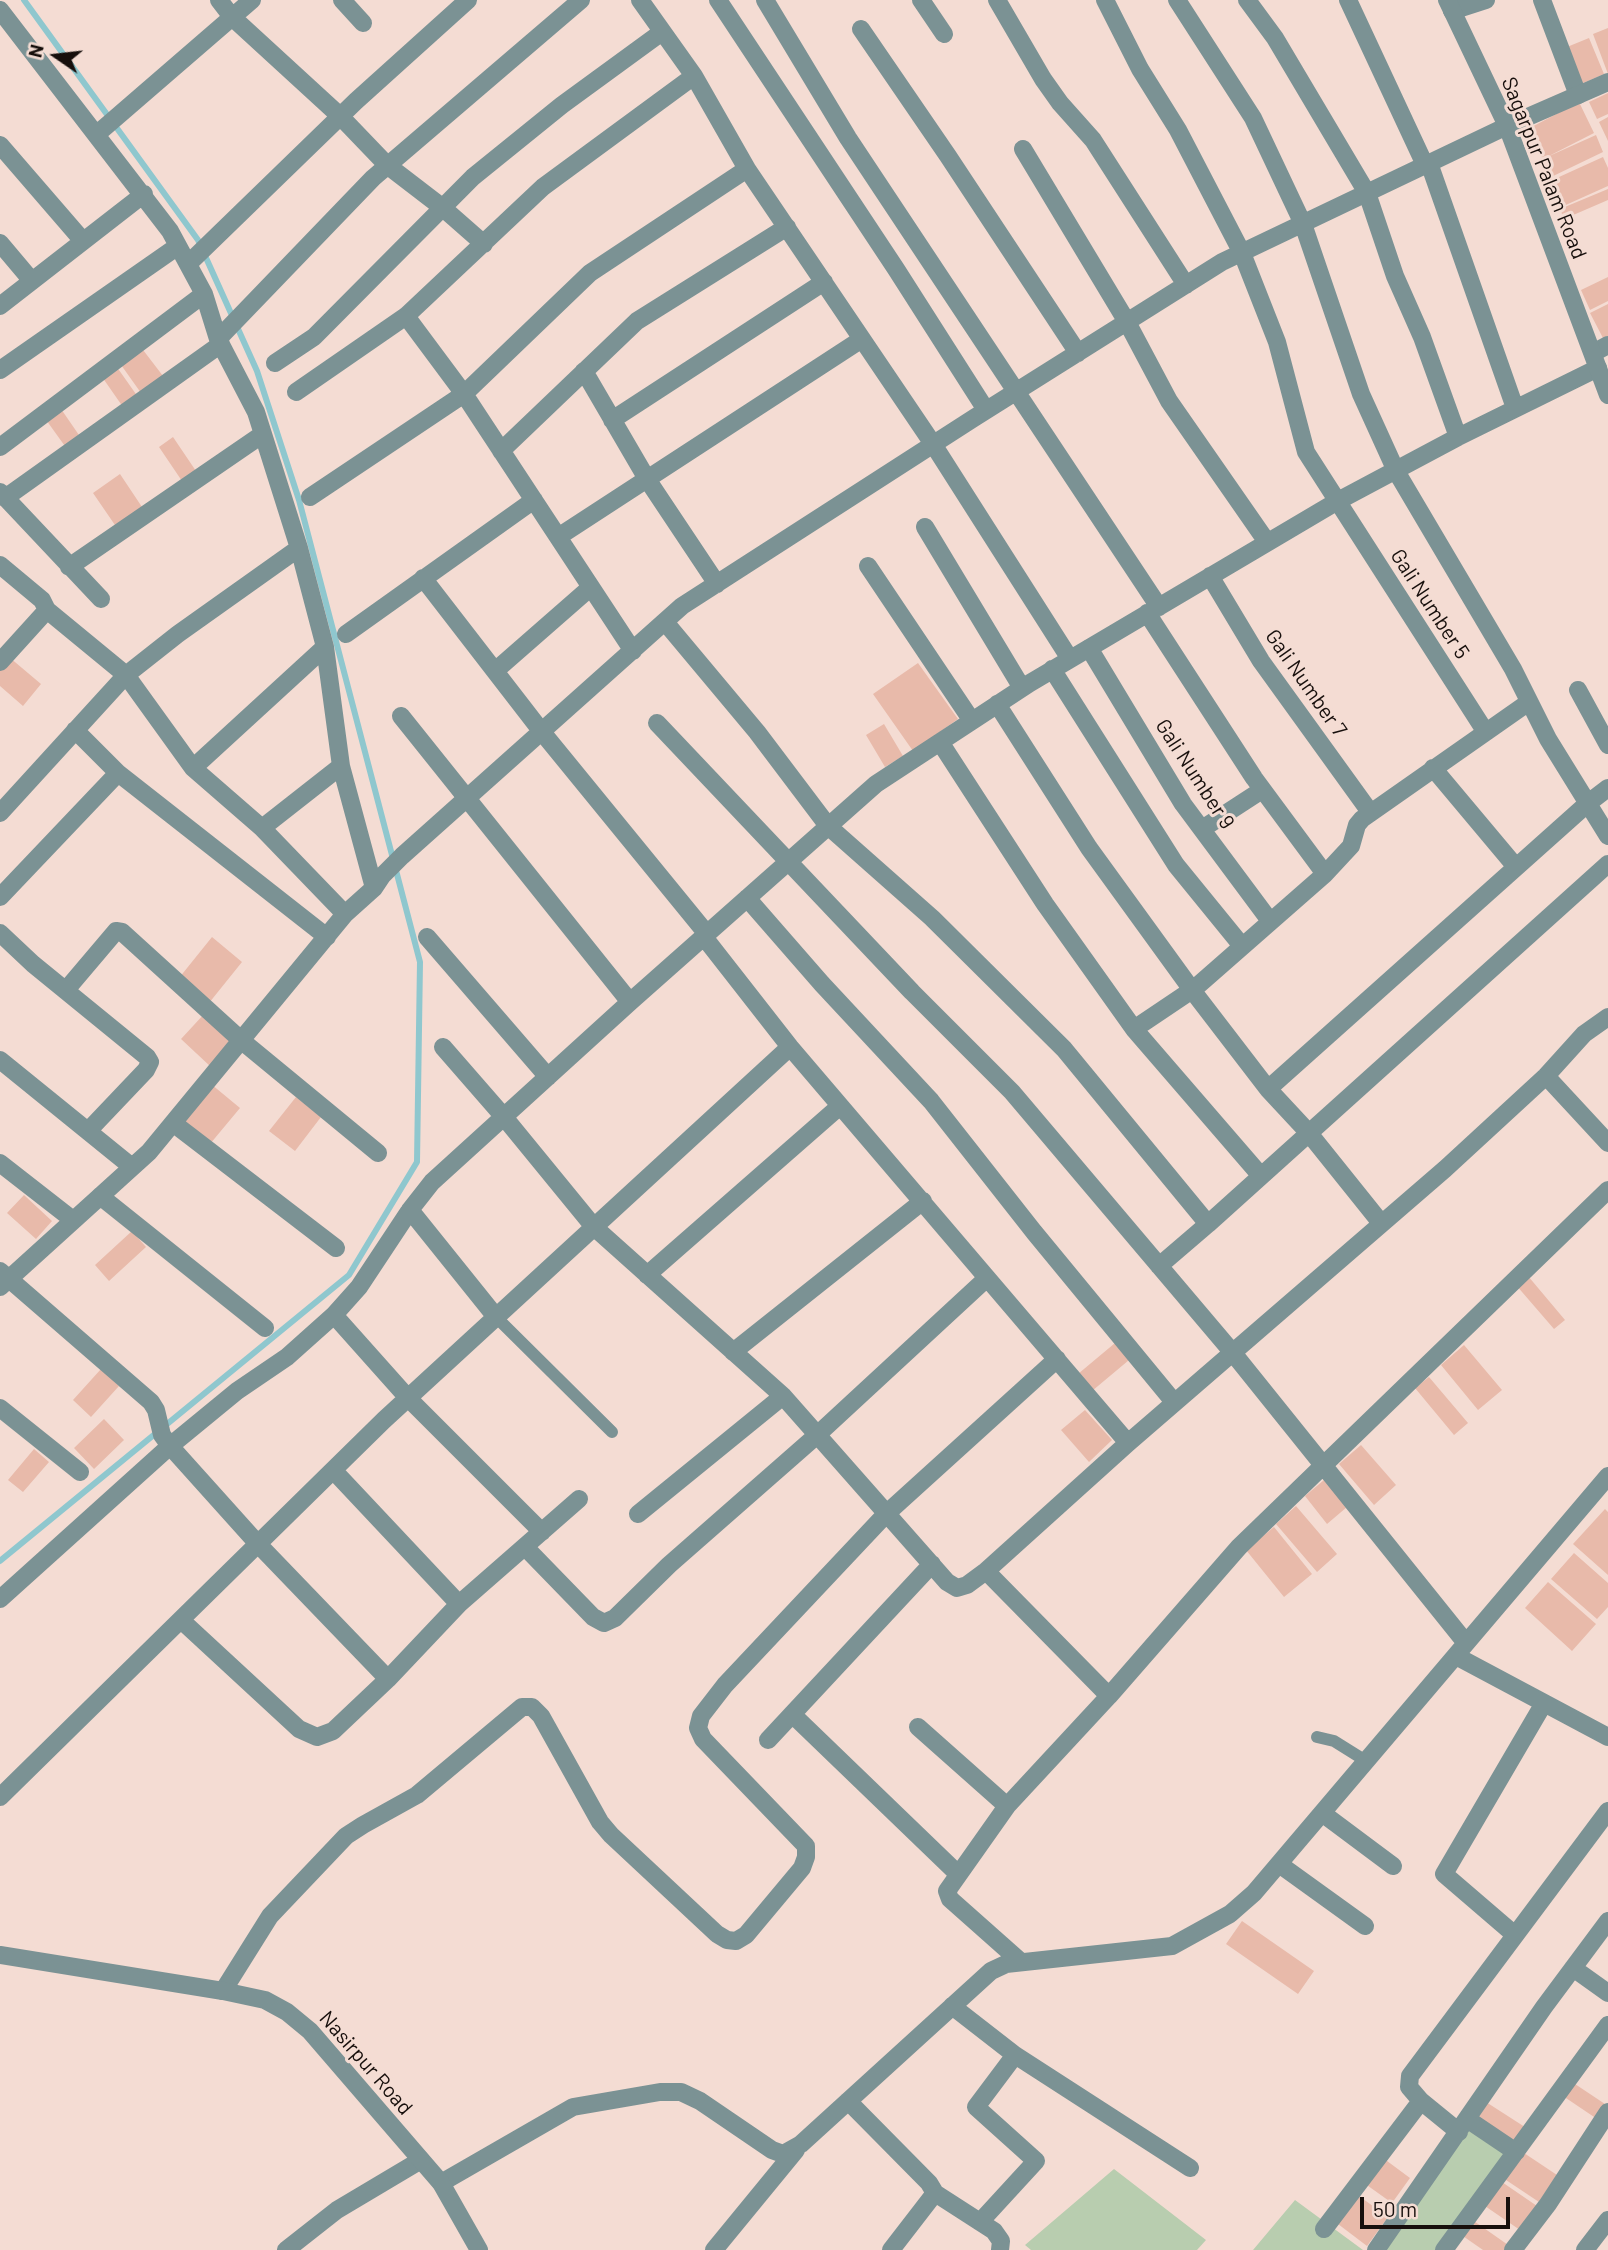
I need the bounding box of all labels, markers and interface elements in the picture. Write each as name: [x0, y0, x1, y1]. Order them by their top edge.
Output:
north arrow: [21, 21, 91, 91]
text: N: [22, 42, 48, 60]
street label: Sagarpur Palam Road: [1496, 73, 1592, 263]
street label: Gali Number 5: [1385, 544, 1475, 664]
street label: Gali Number 7: [1260, 625, 1352, 741]
street label: Gali Number 9: [1150, 714, 1240, 834]
street label: Nasirpur Road: [314, 2006, 418, 2120]
scale bar: [1363, 2184, 1514, 2228]
text: 50 m: [1373, 2196, 1417, 2221]

